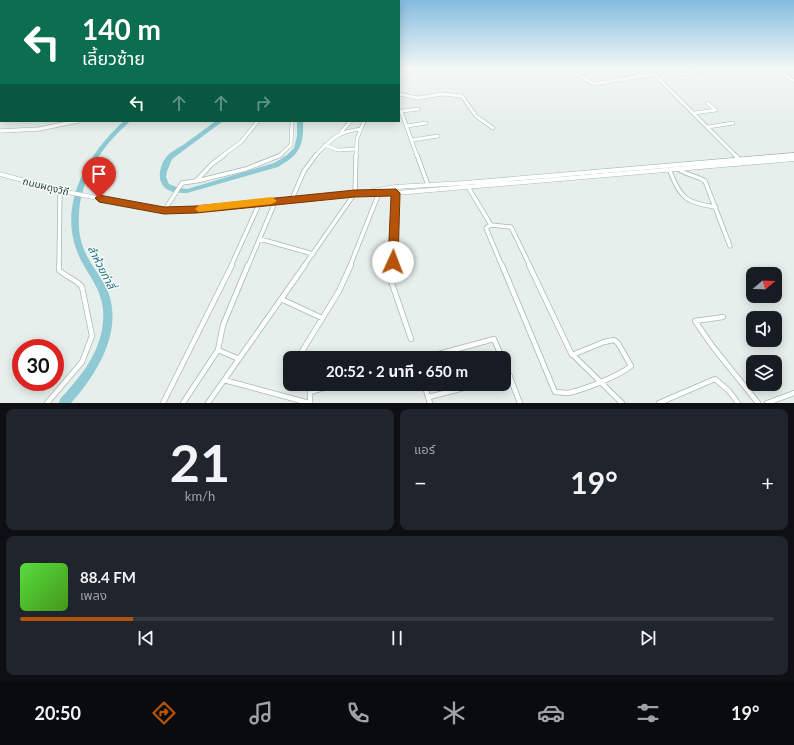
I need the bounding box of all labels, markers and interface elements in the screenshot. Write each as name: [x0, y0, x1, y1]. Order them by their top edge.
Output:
text: 140 m: [82, 12, 161, 46]
icon: left: [16, 16, 68, 68]
text: เลี้ยวซ้าย: [82, 47, 145, 69]
icon: left: [126, 92, 148, 114]
icon: ahead: [168, 92, 190, 114]
icon: ahead: [210, 92, 232, 114]
icon: right: [252, 92, 274, 114]
pin: [82, 157, 116, 198]
icon: arrive: [88, 163, 110, 185]
street label: ถนนผดุงวิถี: [21, 174, 70, 199]
position arrow: [372, 241, 414, 283]
water label: ลำห้วยท่าลี่: [86, 243, 120, 292]
north arrow: [746, 267, 782, 303]
map controls: [746, 267, 782, 391]
button: sound: [746, 311, 782, 347]
speed limit sign: 30: [12, 339, 64, 391]
button: layers: [746, 355, 782, 391]
text: 20:52 · 2 นาที · 650 m: [326, 362, 468, 380]
text: 21: [170, 431, 230, 493]
text: แอร์: [414, 441, 435, 457]
text: 19°: [570, 464, 618, 500]
text: −: [414, 469, 427, 496]
text: +: [761, 469, 774, 496]
text: km/h: [185, 488, 215, 504]
text: 88.4 FM: [80, 568, 136, 586]
text: เพลง: [80, 587, 107, 603]
icon: previous: [135, 627, 157, 649]
icon: pause: [386, 627, 408, 649]
icon: next: [637, 627, 659, 649]
icon: directions: [150, 699, 178, 727]
icon: music: [247, 699, 275, 727]
icon: phone: [344, 699, 372, 727]
icon: climate: [440, 699, 468, 727]
icon: car: [537, 699, 565, 727]
icon: filters: [634, 699, 662, 727]
text: 20:50: [34, 702, 81, 724]
text: 19°: [731, 702, 759, 724]

